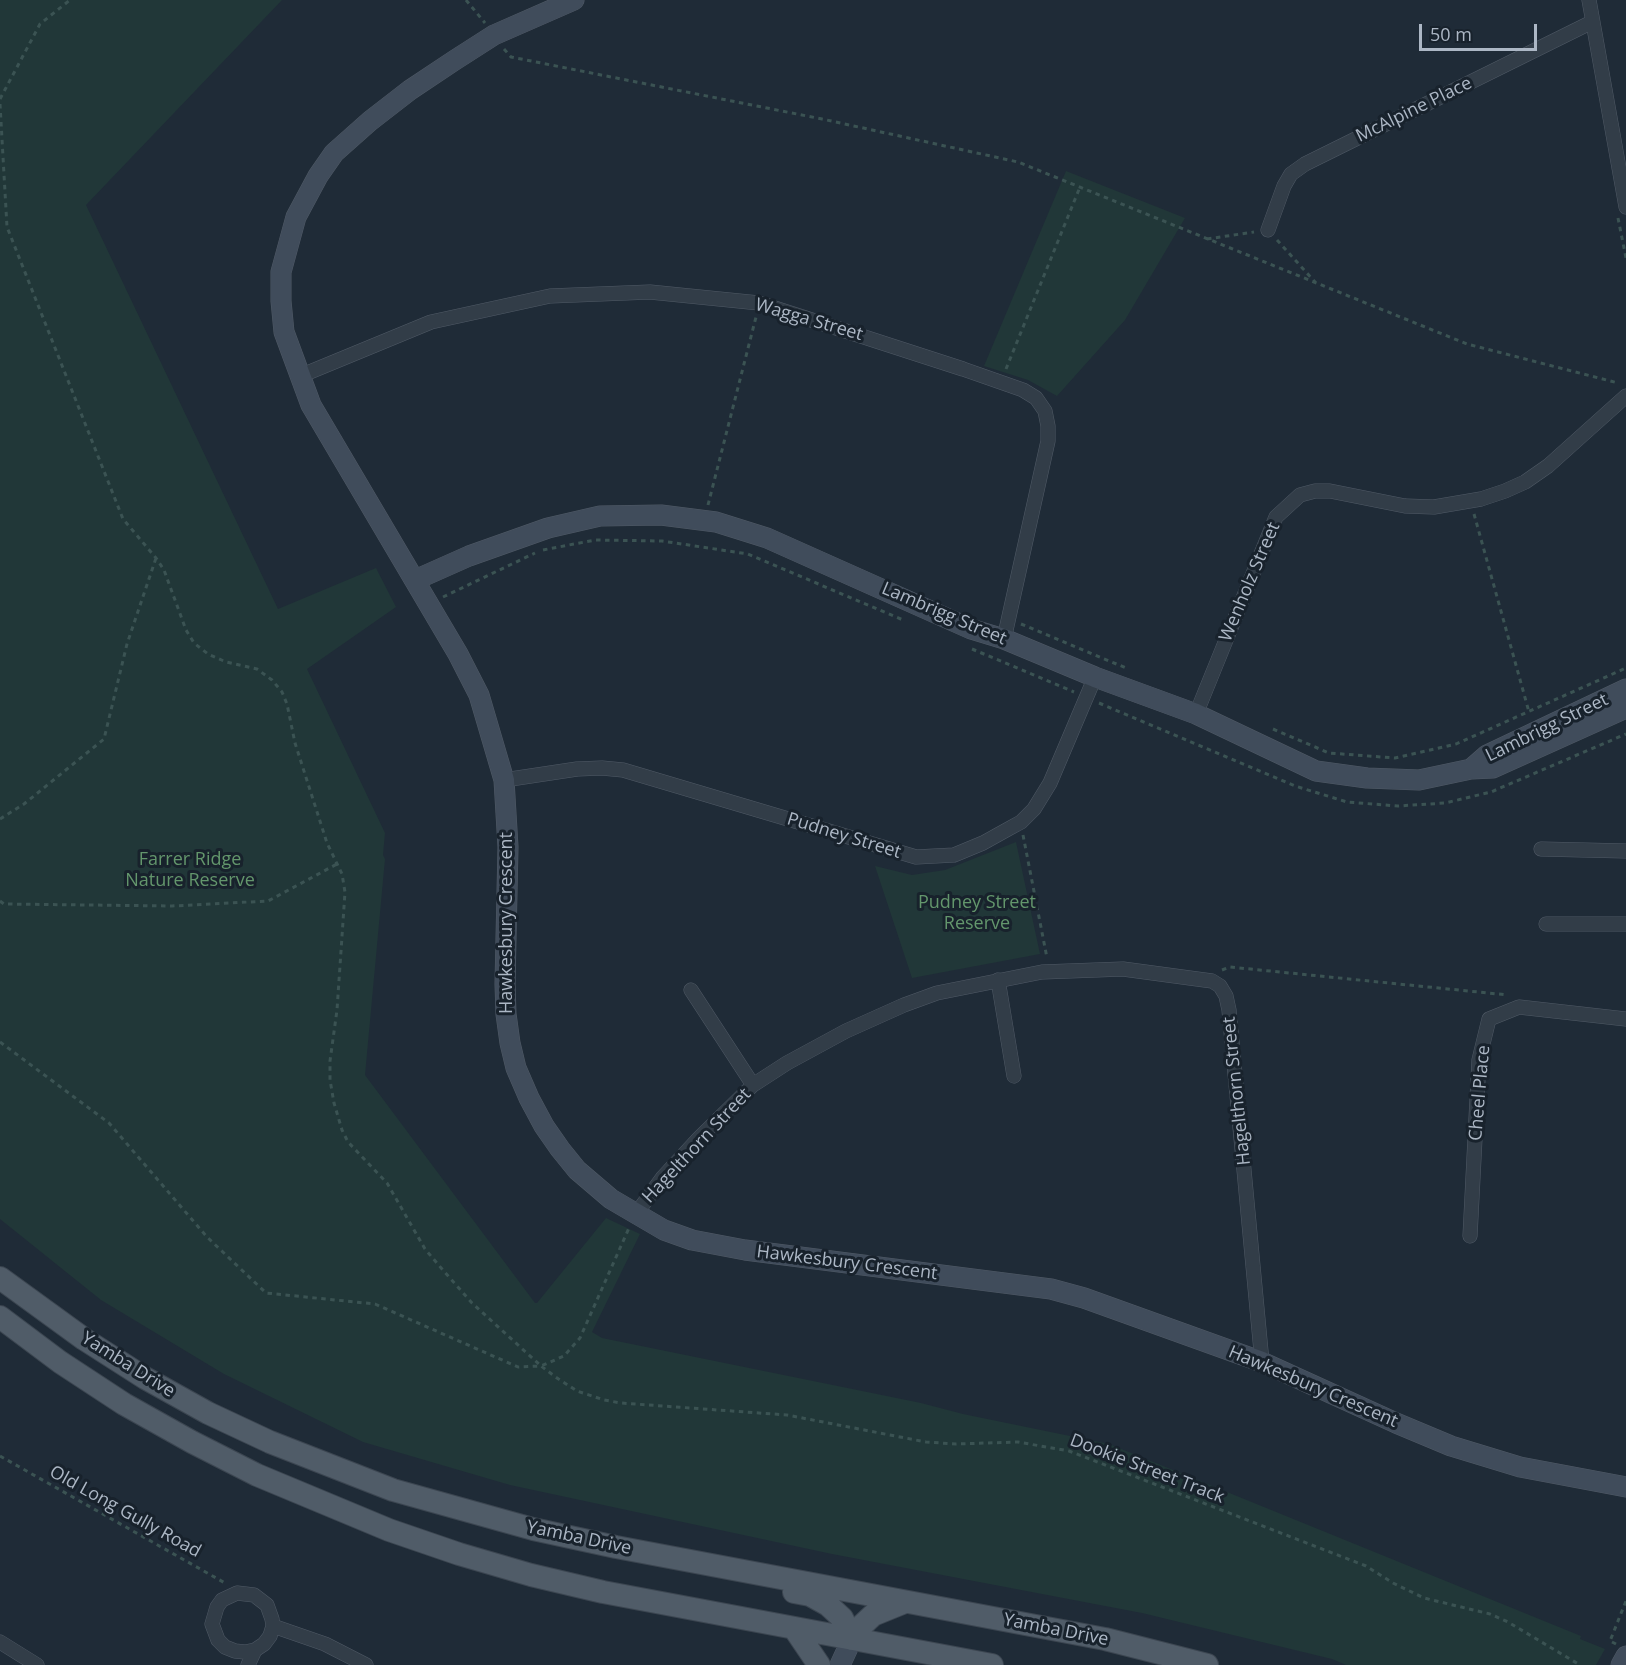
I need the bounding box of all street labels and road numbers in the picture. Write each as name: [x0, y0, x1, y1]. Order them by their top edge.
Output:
street label: McAlpine Place: [1353, 73, 1475, 147]
street label: Wagga Street: [753, 294, 865, 346]
street label: Wenholz Street: [1215, 519, 1285, 645]
street label: Lambrigg Street: [878, 578, 1010, 650]
street label: Lambrigg Street: [1482, 689, 1612, 767]
street label: Pudney Street: [784, 808, 904, 864]
street label: Hawkesbury Crescent: [496, 832, 518, 1014]
street label: Hagelthorn Street: [1218, 1016, 1256, 1166]
street label: Cheel Place: [1465, 1044, 1495, 1142]
street label: Hagelthorn Street: [638, 1084, 756, 1208]
street label: Hawkesbury Crescent: [755, 1241, 939, 1285]
street label: Yamba Drive: [77, 1328, 179, 1402]
street label: Hawkesbury Crescent: [1225, 1341, 1401, 1433]
street label: Dookie Street Track: [1067, 1430, 1227, 1508]
street label: Old Long Gully Road: [46, 1461, 204, 1563]
street label: Yamba Drive: [525, 1516, 633, 1560]
street label: Yamba Drive: [1002, 1609, 1110, 1651]

